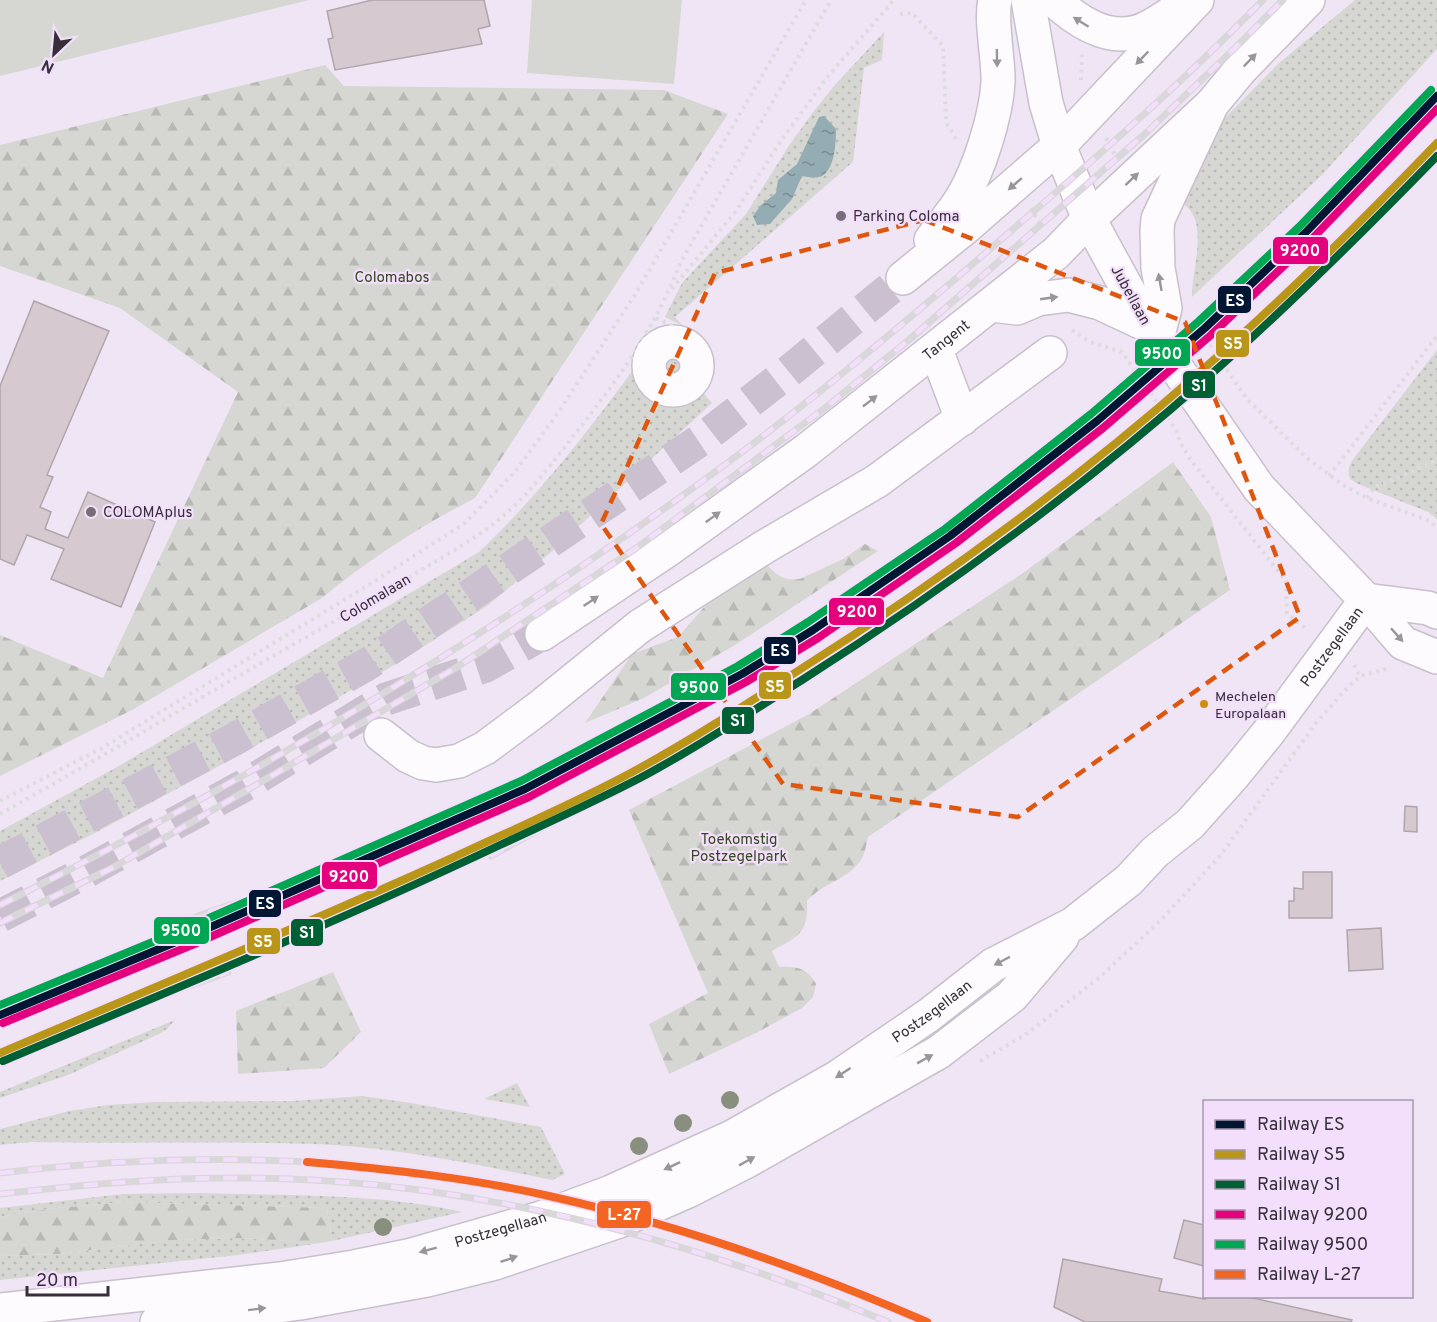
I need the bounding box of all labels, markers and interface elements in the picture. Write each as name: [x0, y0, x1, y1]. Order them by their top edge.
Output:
one-way arrow: [1073, 16, 1089, 27]
north arrow: [24, 24, 84, 84]
one-way arrow: [992, 49, 1002, 68]
one-way arrow: [1135, 50, 1149, 65]
one-way arrow: [1242, 53, 1256, 67]
text: N: [39, 54, 58, 77]
one-way arrow: [1124, 172, 1139, 186]
one-way arrow: [1008, 177, 1023, 191]
place label: Parking Coloma: [853, 208, 959, 227]
marker: Parking Coloma: [834, 209, 848, 223]
line badge: 9200: [1272, 236, 1329, 265]
text: 9200: [1280, 242, 1320, 262]
street label: Jubellaan: [1105, 262, 1154, 329]
park label: Colomabos: [355, 269, 429, 288]
one-way arrow: [1155, 272, 1164, 291]
line badge: ES: [1217, 285, 1252, 314]
text: ES: [1225, 292, 1245, 312]
one-way arrow: [1039, 293, 1058, 302]
street label: Tangent: [920, 317, 974, 366]
line badge: S5: [1215, 329, 1250, 358]
text: S5: [1223, 335, 1243, 355]
line badge: 9500: [1134, 338, 1191, 367]
text: 9500: [1142, 345, 1182, 365]
line badge: S1: [1182, 370, 1216, 399]
text: S1: [1191, 377, 1207, 397]
one-way arrow: [862, 395, 878, 408]
place label: COLOMAplus: [103, 504, 192, 523]
marker: COLOMAplus: [84, 505, 98, 519]
one-way arrow: [705, 511, 721, 523]
street label: Colomalaan: [337, 571, 415, 628]
one-way arrow: [582, 596, 599, 607]
line badge: 9200: [828, 597, 885, 626]
text: 9200: [837, 603, 877, 623]
street label: Postzegellaan: [1297, 604, 1369, 691]
one-way arrow: [1390, 627, 1403, 642]
line badge: ES: [763, 636, 797, 665]
text: ES: [770, 642, 790, 662]
line badge: S5: [758, 671, 792, 700]
line badge: 9500: [670, 672, 727, 701]
text: S5: [765, 678, 785, 698]
text: 9500: [679, 679, 719, 699]
place label: Mechelen Europalaan: [1215, 689, 1286, 723]
marker: Mechelen Europalaan: [1198, 698, 1210, 710]
line badge: S1: [721, 706, 755, 735]
text: S1: [730, 712, 746, 732]
park label: Toekomstig Postzegelpark: [691, 831, 787, 867]
line badge: 9200: [321, 861, 378, 890]
text: 9200: [329, 868, 369, 888]
line badge: ES: [248, 889, 282, 918]
text: ES: [255, 895, 275, 915]
line badge: 9500: [153, 916, 210, 945]
line badge: S1: [290, 918, 324, 947]
text: 9500: [161, 922, 201, 942]
text: S1: [299, 924, 315, 944]
line badge: S5: [246, 927, 281, 955]
text: S5: [253, 933, 273, 953]
one-way arrow: [993, 955, 1011, 965]
street label: Postzegellaan: [889, 977, 977, 1048]
one-way arrow: [917, 1054, 933, 1065]
one-way arrow: [835, 1067, 851, 1078]
legend: [1203, 1100, 1413, 1298]
text: Railway ES: [1257, 1114, 1345, 1137]
text: Railway S5: [1257, 1144, 1345, 1167]
one-way arrow: [739, 1156, 756, 1166]
one-way arrow: [663, 1161, 680, 1170]
text: Railway S1: [1257, 1174, 1341, 1197]
line badge: L-27: [596, 1200, 652, 1229]
text: Railway 9200: [1257, 1204, 1368, 1227]
text: L-27: [607, 1206, 641, 1226]
street label: Postzegellaan: [453, 1209, 550, 1253]
text: Railway 9500: [1257, 1234, 1368, 1257]
one-way arrow: [419, 1246, 437, 1255]
one-way arrow: [500, 1253, 518, 1263]
scale bar: [27, 1259, 108, 1297]
text: Railway L-27: [1257, 1264, 1361, 1287]
text: 20 m: [36, 1270, 78, 1293]
one-way arrow: [247, 1304, 266, 1314]

